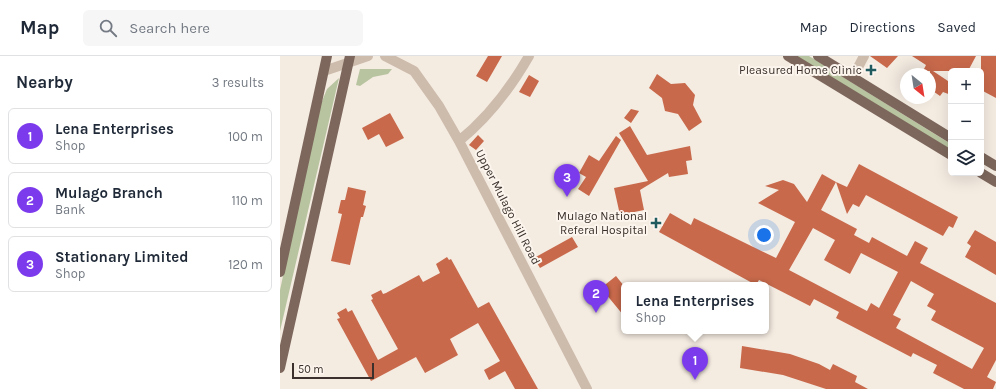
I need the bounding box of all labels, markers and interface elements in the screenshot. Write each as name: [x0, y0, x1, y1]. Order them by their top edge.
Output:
search box: [83, 10, 363, 46]
text: Map: [20, 17, 59, 39]
icon: search: [97, 17, 119, 39]
text: Search here: [129, 19, 210, 37]
text: Map: [800, 19, 828, 36]
text: Directions: [850, 19, 915, 36]
text: Saved: [937, 19, 976, 36]
place label: Pleasured Home Clinic: [739, 63, 862, 77]
marker: Pleasured Home Clinic: [865, 64, 877, 76]
north arrow: [900, 68, 936, 104]
map controls: [948, 68, 984, 176]
button: +: [948, 68, 984, 104]
text: Nearby: [16, 72, 73, 92]
text: 3 results: [212, 75, 264, 90]
button: −: [948, 104, 984, 140]
text: Lena Enterprises: [55, 120, 174, 138]
text: 1: [28, 129, 32, 144]
text: 100 m: [228, 129, 263, 144]
text: Shop: [55, 138, 85, 153]
button: layers: [948, 140, 984, 176]
street label: Upper Mulago Hill Road: [473, 147, 543, 267]
pin: 3: [554, 164, 580, 197]
text: Mulago Branch: [55, 184, 163, 202]
text: 2: [26, 193, 34, 208]
text: 110 m: [231, 193, 263, 208]
text: Bank: [55, 202, 85, 217]
place label: Mulago National Referal Hospital: [557, 209, 647, 237]
marker: Mulago National Referal Hospital: [650, 217, 662, 229]
your location: [754, 225, 774, 245]
text: Stationary Limited: [55, 248, 189, 266]
text: 3: [26, 257, 34, 272]
text: 120 m: [228, 257, 263, 272]
text: Shop: [55, 266, 85, 281]
pin: 2: [583, 280, 609, 313]
popup: [621, 282, 769, 334]
text: Lena Enterprises: [636, 292, 754, 310]
text: Shop: [636, 310, 666, 325]
pin: 1: [682, 347, 708, 380]
scale bar: [292, 361, 374, 380]
text: 50 m: [298, 363, 324, 376]

